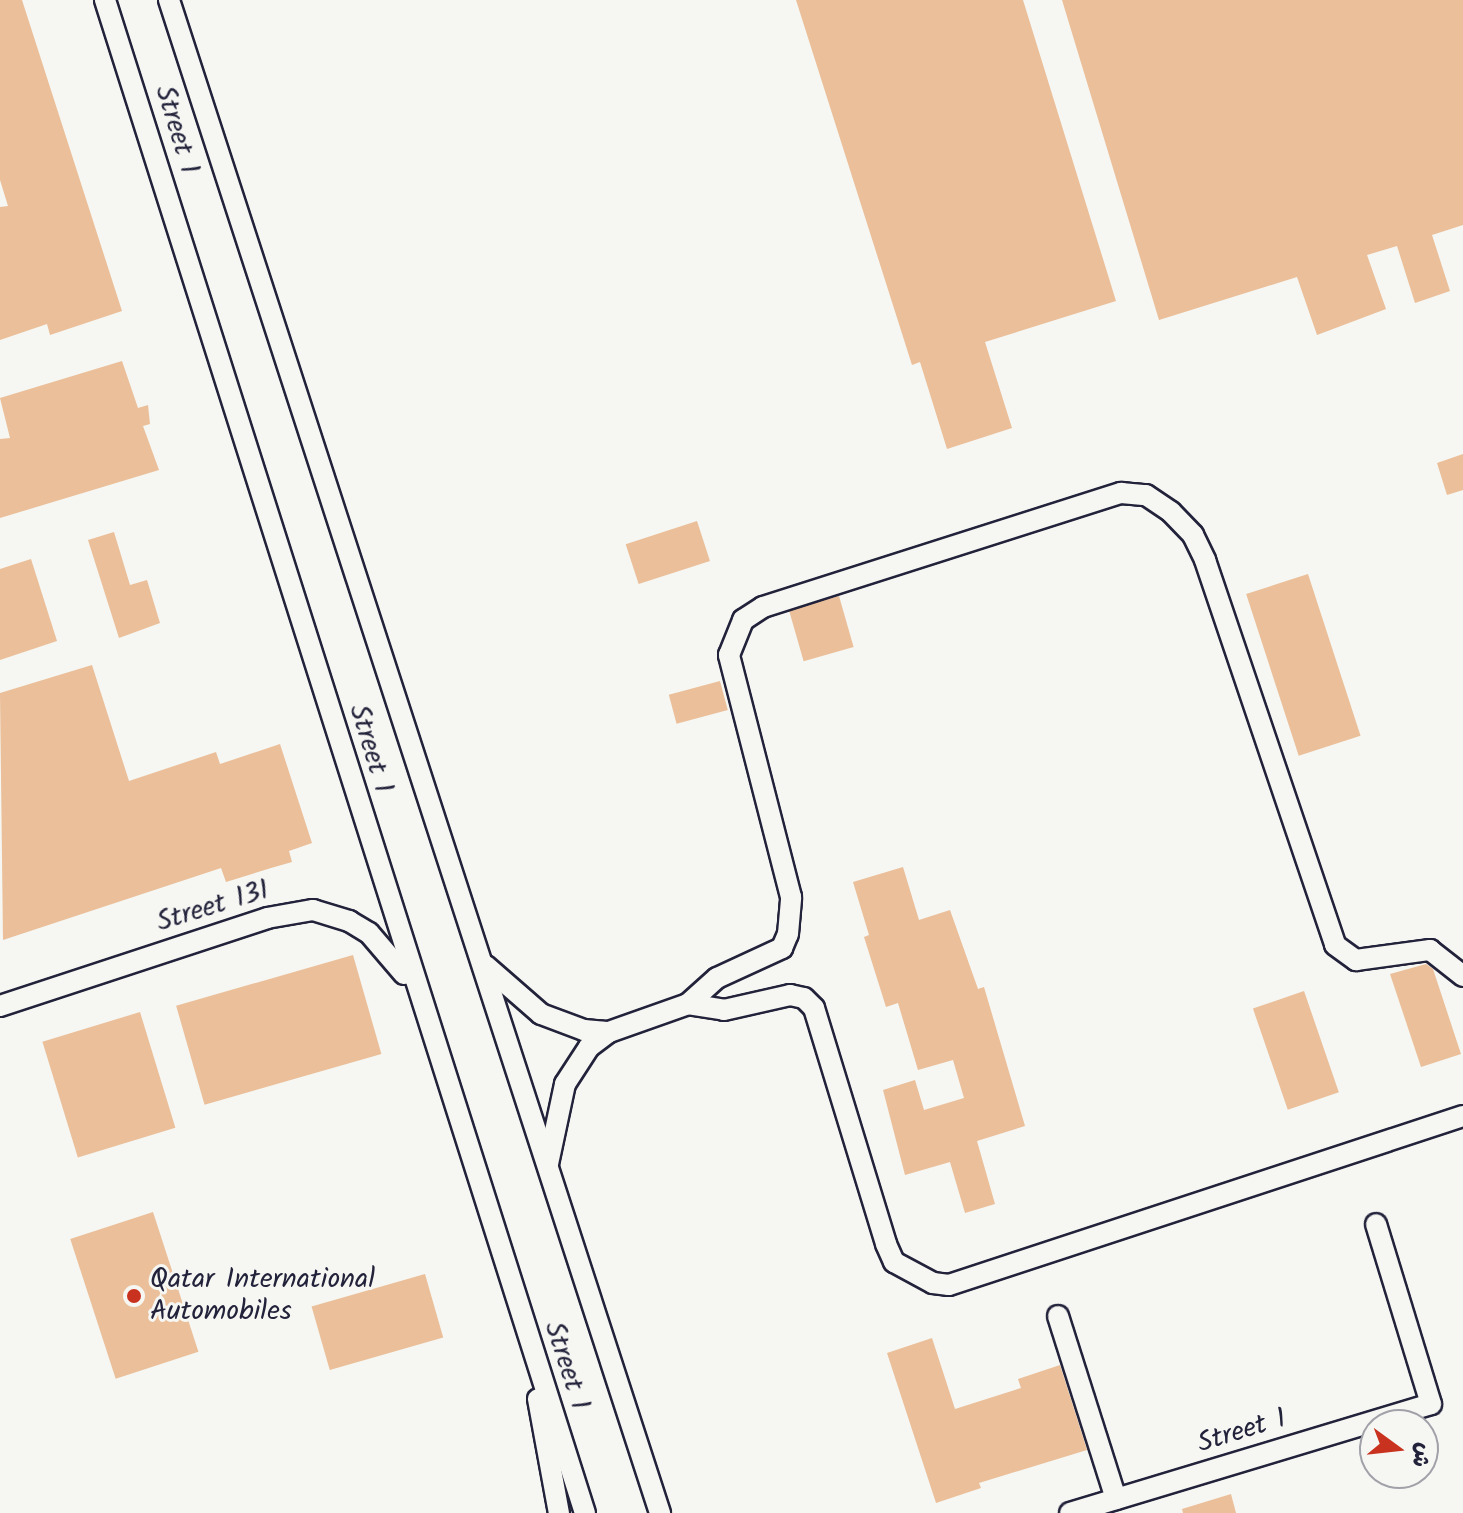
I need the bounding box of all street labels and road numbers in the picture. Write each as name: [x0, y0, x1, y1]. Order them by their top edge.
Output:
street label: Street 1: [147, 82, 205, 178]
street label: Street 1: [341, 701, 399, 797]
street label: Street 131: [153, 874, 273, 940]
street label: Street 1: [536, 1318, 596, 1414]
street label: Street 1: [1194, 1403, 1290, 1461]

